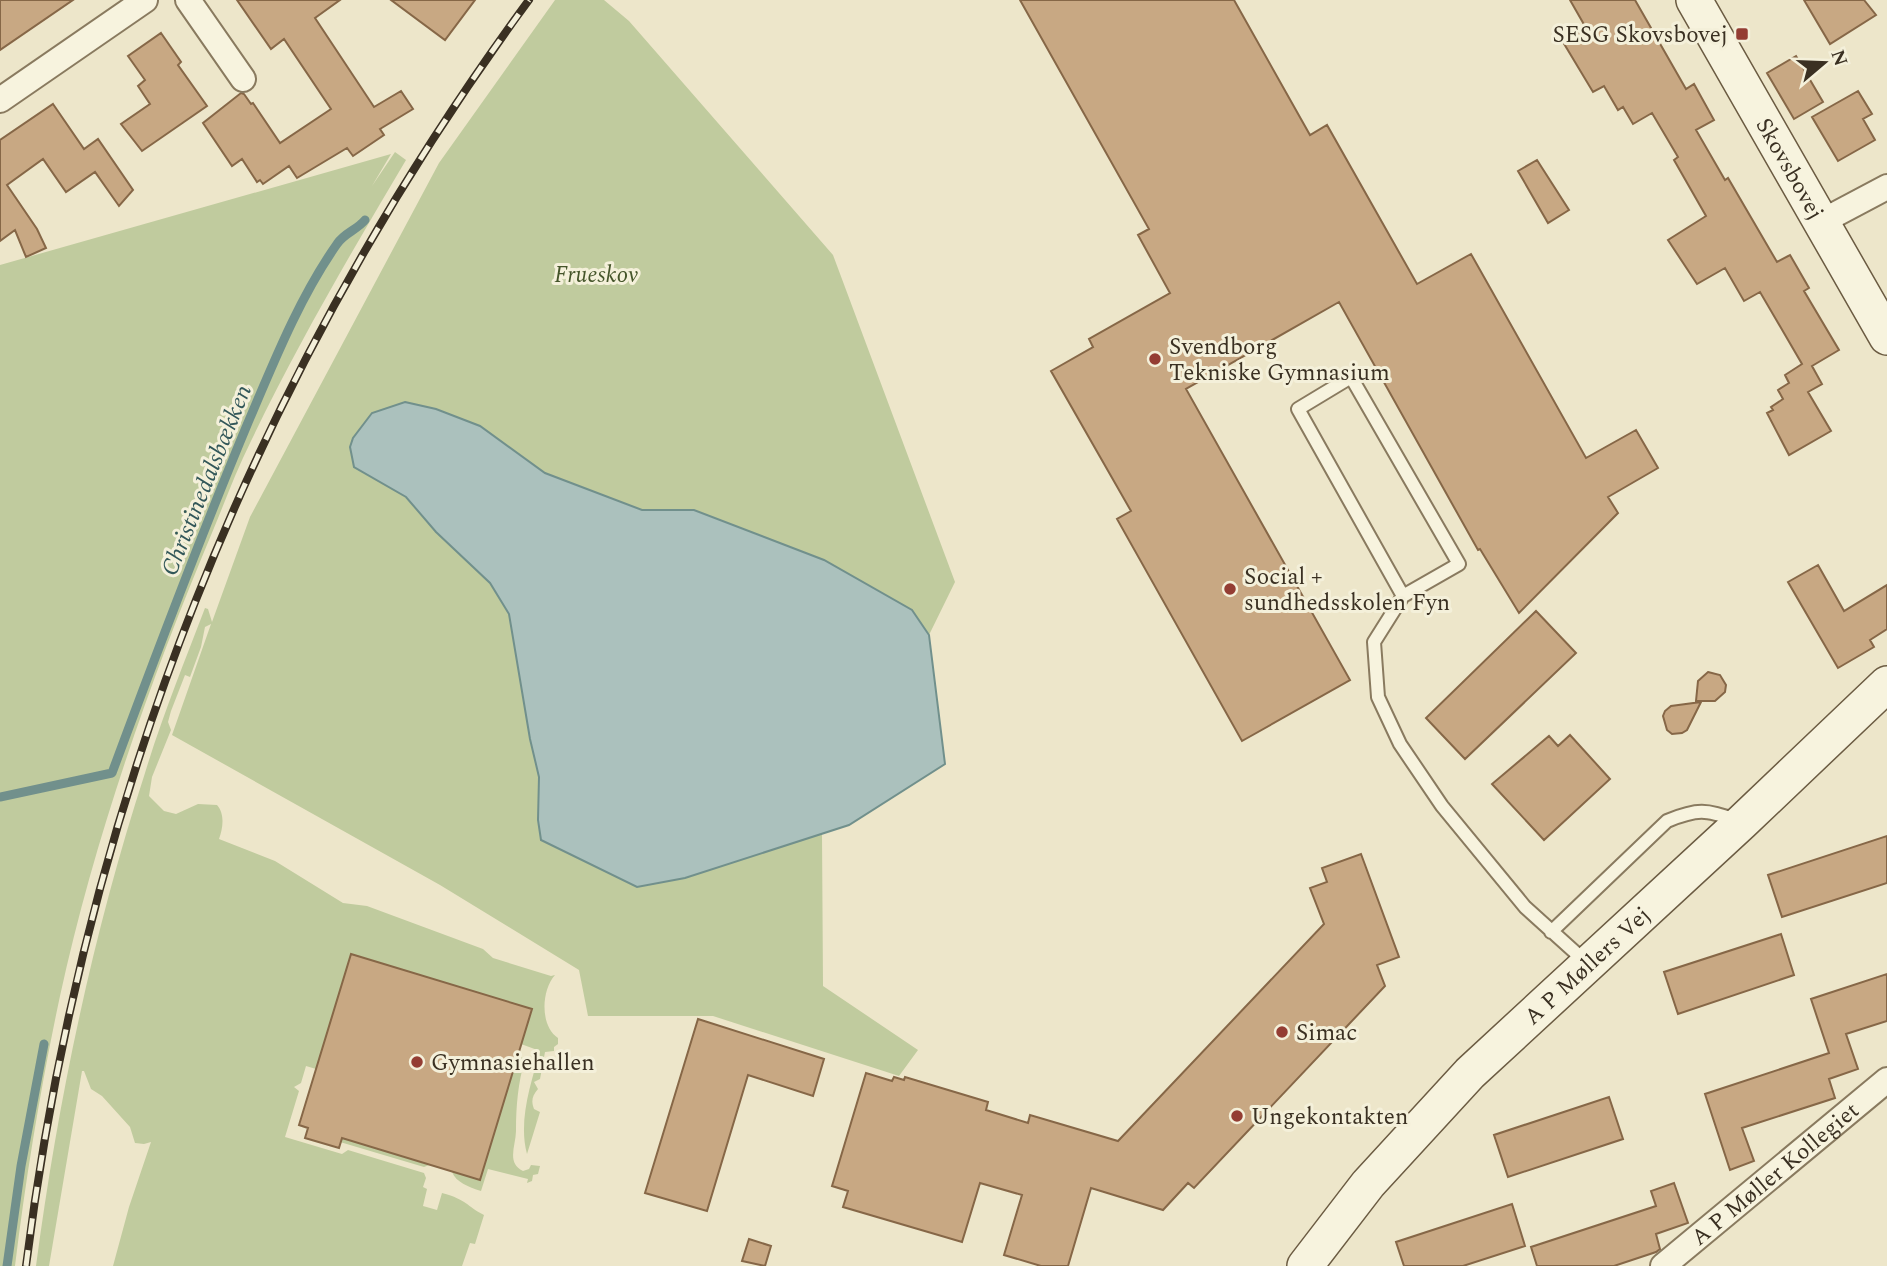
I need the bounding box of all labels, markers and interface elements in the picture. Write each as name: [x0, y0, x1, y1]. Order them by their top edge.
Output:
place label: SESG Skovsbovej: [1553, 18, 1728, 53]
marker: SESG Skovsbovej: [1734, 26, 1750, 42]
north arrow: [1789, 28, 1859, 98]
text: N: [1822, 46, 1855, 70]
street label: Skovsbovej: [1746, 112, 1832, 227]
park label: Frueskov: [554, 258, 638, 293]
place label: Svendborg Tekniske Gymnasium: [1169, 330, 1390, 391]
marker: Svendborg Tekniske Gymnasium: [1147, 351, 1163, 367]
water label: Christinedalsbækken: [152, 379, 262, 581]
place label: Social + sundhedsskolen Fyn: [1244, 560, 1450, 621]
marker: Social + sundhedsskolen Fyn: [1222, 581, 1238, 597]
street label: A P Møllers Vej: [1516, 899, 1659, 1034]
place label: Simac: [1296, 1016, 1357, 1051]
marker: Simac: [1274, 1024, 1290, 1040]
place label: Gymnasiehallen: [431, 1046, 595, 1081]
marker: Gymnasiehallen: [409, 1054, 425, 1070]
street label: A P Møller Kollegiet: [1684, 1094, 1867, 1255]
place label: Ungekontakten: [1251, 1100, 1408, 1135]
marker: Ungekontakten: [1229, 1108, 1245, 1124]

